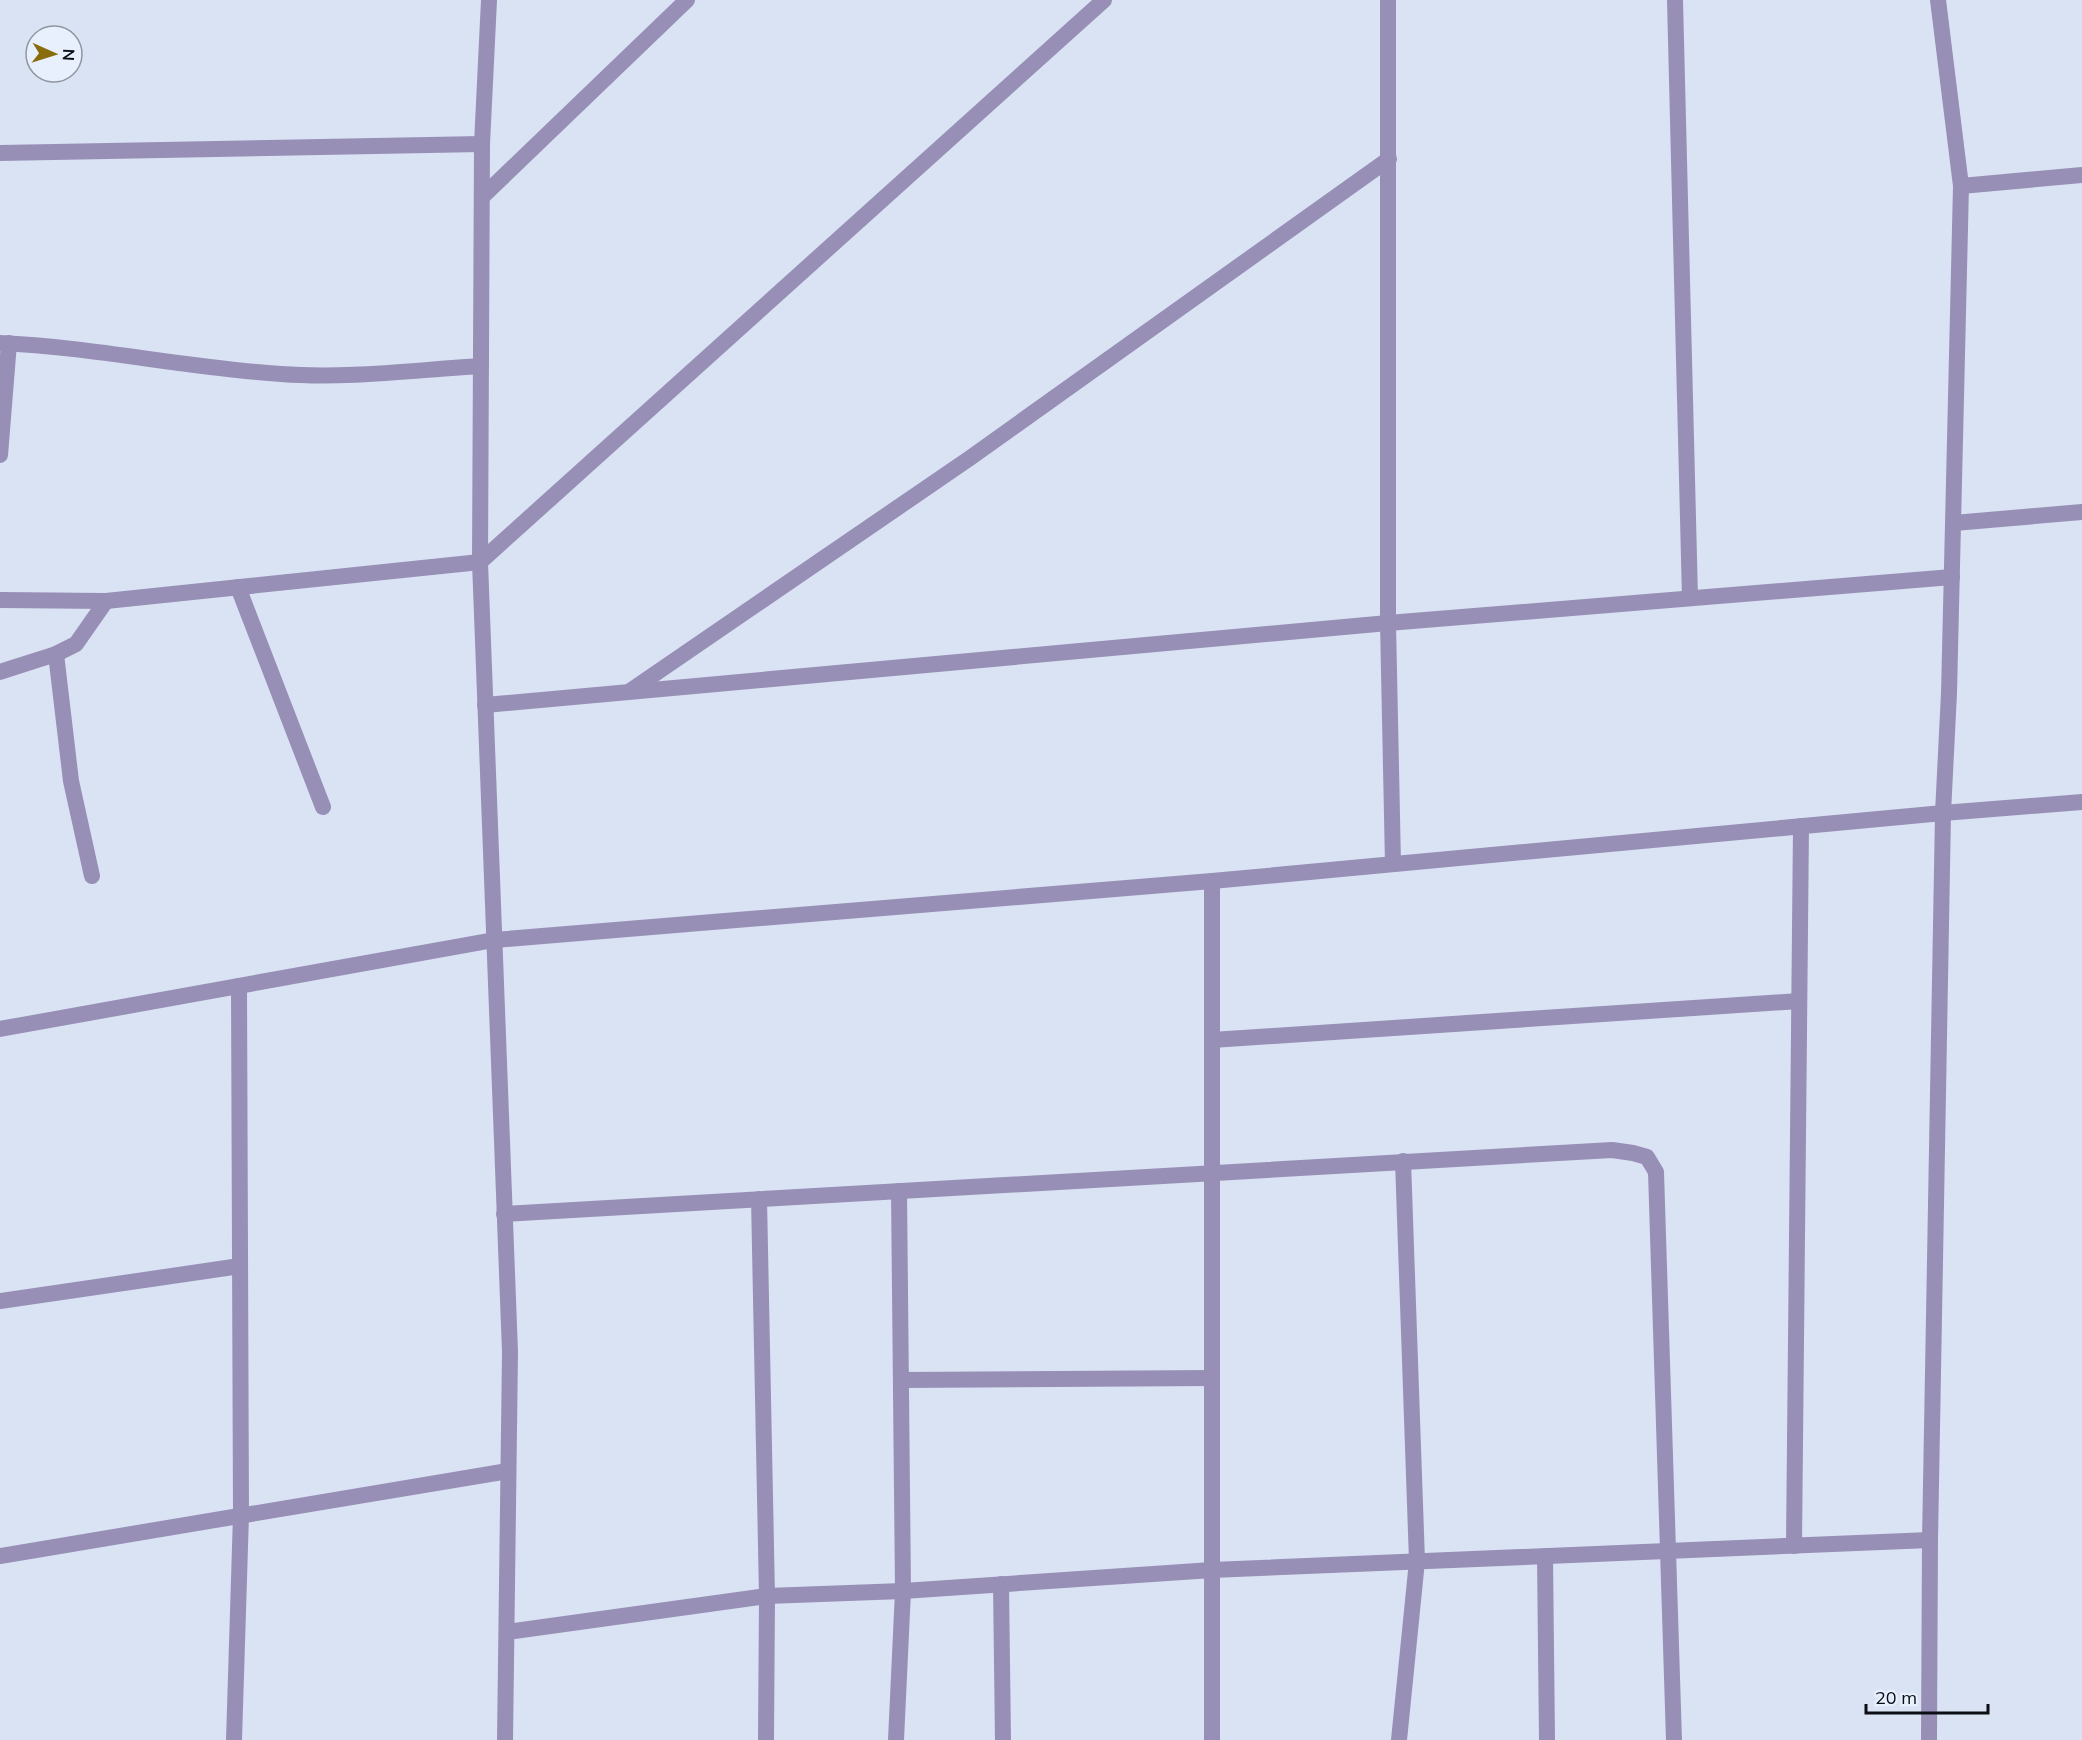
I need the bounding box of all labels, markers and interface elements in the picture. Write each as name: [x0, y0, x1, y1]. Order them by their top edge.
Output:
north arrow: [24, 24, 84, 84]
text: N: [59, 48, 79, 61]
scale bar: [1866, 1677, 1988, 1715]
text: 20 m: [1875, 1686, 1917, 1709]

